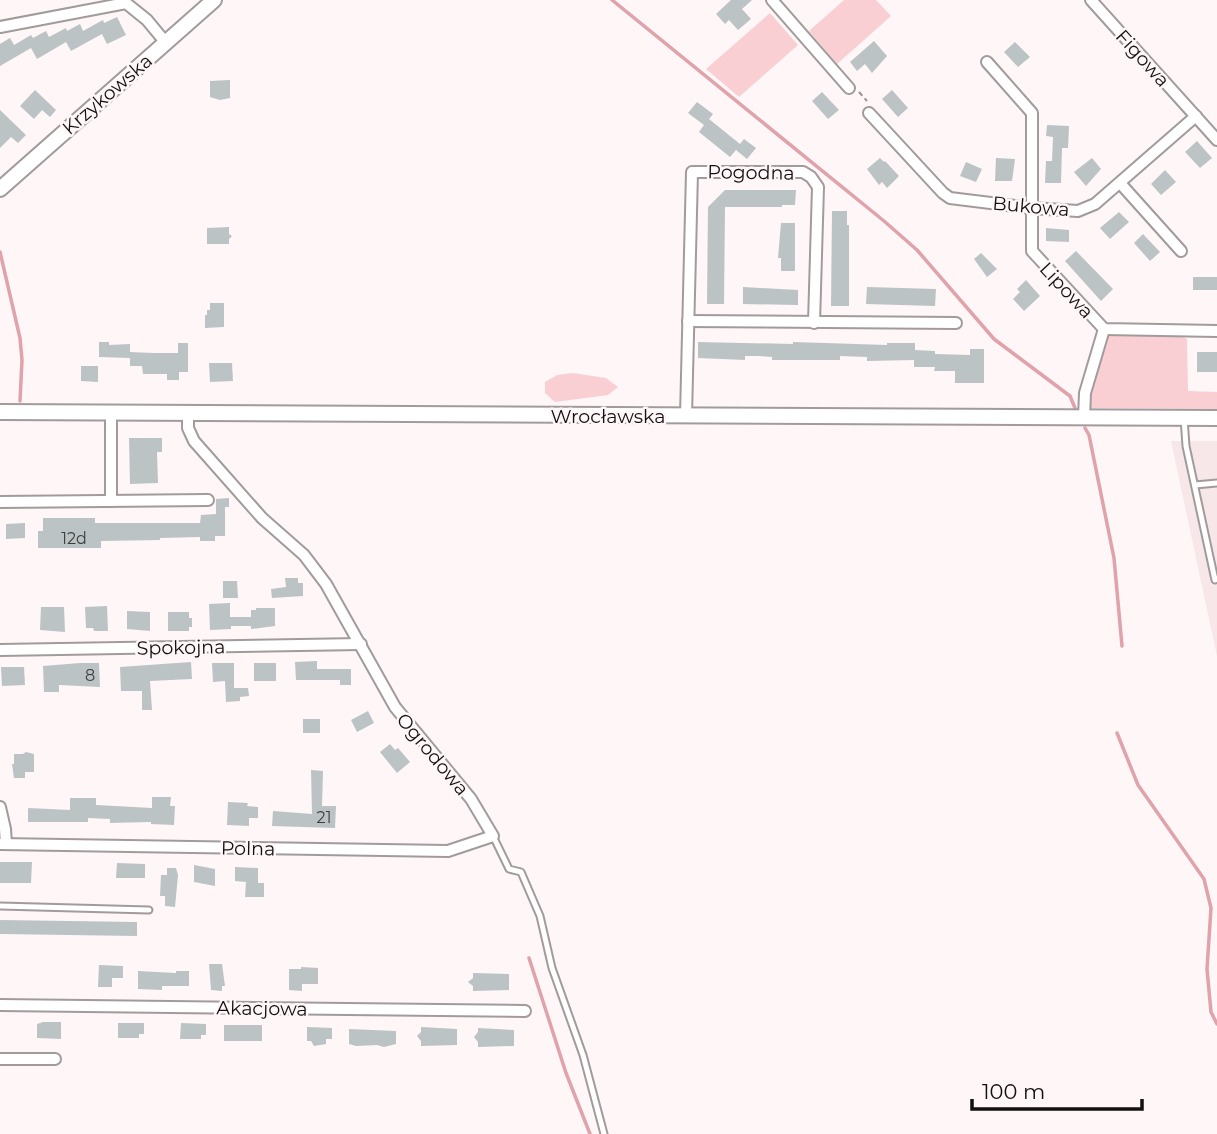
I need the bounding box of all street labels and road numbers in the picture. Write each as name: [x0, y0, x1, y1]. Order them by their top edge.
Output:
street label: Figowa: [1111, 25, 1174, 92]
street label: Krzykowska: [58, 49, 157, 140]
street label: Pogodna: [707, 160, 795, 185]
street label: Bukowa: [991, 192, 1070, 221]
street label: Lipowa: [1035, 258, 1098, 323]
street label: Wrocławska: [551, 405, 666, 428]
street label: Spokojna: [137, 635, 225, 660]
street label: Ogrodowa: [392, 709, 474, 800]
street label: Polna: [221, 837, 275, 860]
street label: Akacjowa: [216, 996, 308, 1021]

